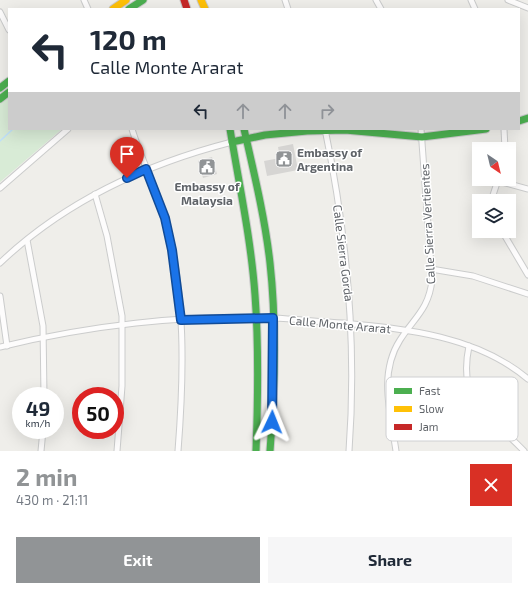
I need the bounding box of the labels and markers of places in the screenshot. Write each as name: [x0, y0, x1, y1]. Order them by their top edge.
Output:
pin: [110, 137, 144, 178]
place label: Embassy of Argentina: [297, 145, 363, 173]
public building icon: Embassy of Argentina: [274, 149, 294, 169]
public building icon: Embassy of Malaysia: [197, 157, 217, 177]
place label: Embassy of Malaysia: [174, 179, 241, 208]

